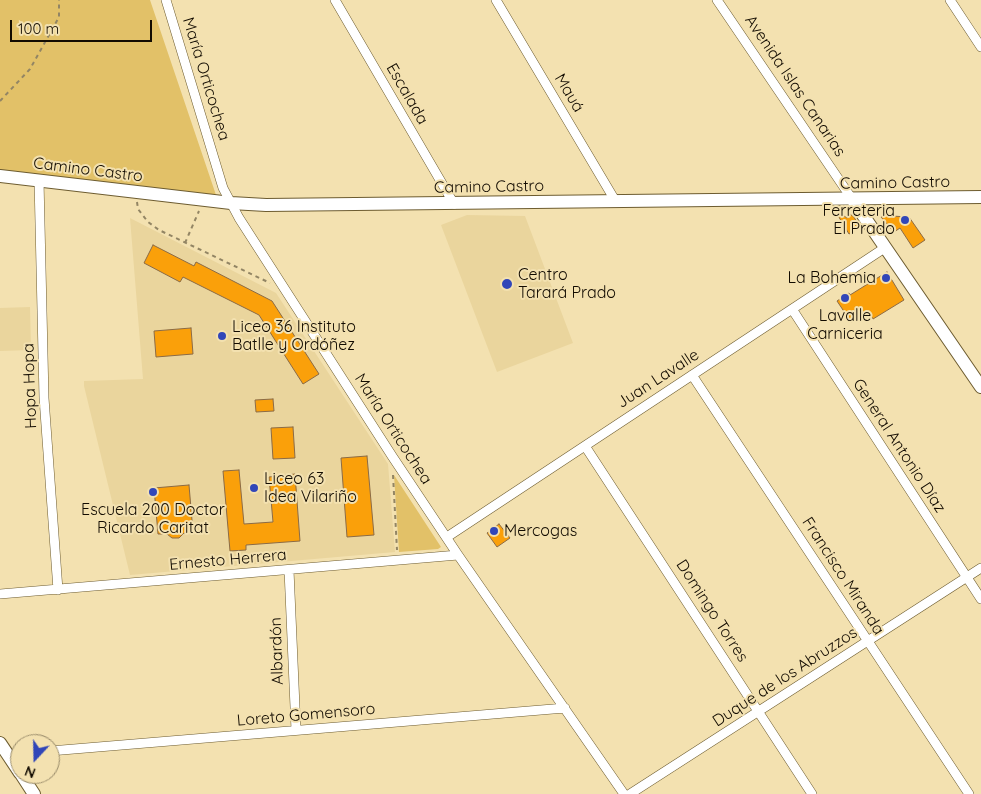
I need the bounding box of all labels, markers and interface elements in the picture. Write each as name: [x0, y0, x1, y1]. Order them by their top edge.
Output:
scale bar: [12, 10, 155, 42]
street label: Avenida Islas Canarias: [741, 12, 849, 160]
street label: María Orticochea: [178, 15, 234, 143]
text: 100 m: [18, 19, 59, 38]
street label: Escalada: [382, 60, 432, 128]
street label: Mauá: [550, 70, 588, 116]
street label: Camino Castro: [32, 154, 144, 186]
street label: Camino Castro: [840, 172, 950, 194]
street label: Camino Castro: [434, 176, 544, 198]
place label: Ferreteria El Prado: [822, 201, 895, 239]
marker: Ferreteria El Prado: [899, 214, 911, 226]
place label: Centro Tarará Prado: [518, 265, 616, 303]
place label: La Bohemia: [788, 268, 876, 288]
marker: La Bohemia: [880, 272, 892, 284]
marker: Centro Tarará Prado: [500, 277, 514, 291]
marker: Lavalle Carniceria: [839, 292, 851, 304]
place label: Lavalle Carniceria: [807, 306, 883, 344]
place label: Liceo 36 Instituto Batlle y Ordóñez: [232, 317, 356, 355]
marker: Liceo 36 Instituto Batlle y Ordóñez: [216, 330, 228, 342]
street label: Hopa Hopa: [19, 343, 41, 429]
street label: Juan Lavalle: [613, 345, 703, 413]
street label: María Orticochea: [350, 370, 436, 488]
street label: General Antonio Díaz: [849, 375, 949, 517]
place label: Liceo 63 Idea Vilariño: [264, 469, 357, 507]
marker: Liceo 63 Idea Vilariño: [248, 482, 260, 494]
marker: Escuela 200 Doctor Ricardo Caritat: [147, 486, 159, 498]
place label: Escuela 200 Doctor Ricardo Caritat: [81, 500, 225, 538]
street label: Francisco Miranda: [798, 514, 888, 638]
place label: Mercogas: [504, 521, 577, 541]
marker: Mercogas: [488, 525, 500, 537]
street label: Ernesto Herrera: [169, 545, 287, 575]
street label: Domingo Torres: [672, 556, 752, 666]
street label: Albardón: [266, 617, 288, 685]
street label: Duque de los Abruzzos: [709, 623, 861, 731]
street label: Loreto Gomensoro: [236, 699, 376, 731]
north arrow: [10, 734, 60, 784]
text: N: [22, 762, 38, 782]

